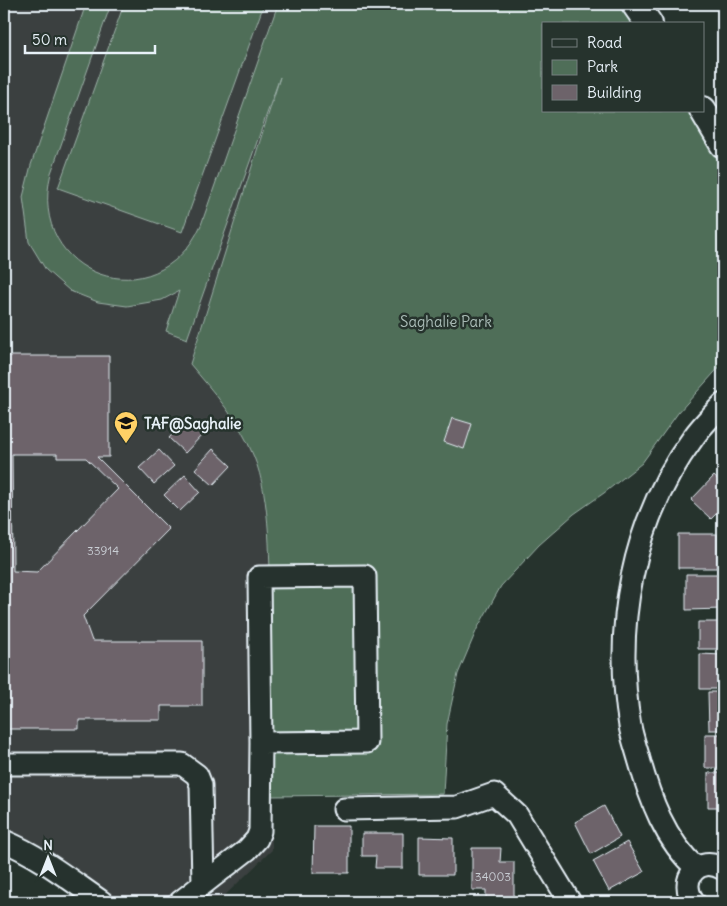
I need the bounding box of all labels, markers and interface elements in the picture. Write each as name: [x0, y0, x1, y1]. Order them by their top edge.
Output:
scale bar: [25, 22, 155, 54]
legend: [542, 22, 704, 112]
text: 50 m: [32, 30, 67, 49]
text: Road: [587, 33, 622, 52]
text: Park: [587, 57, 618, 76]
text: Building: [587, 83, 642, 102]
park label: Saghalie Park: [400, 312, 492, 331]
school or university icon: TAF@Saghalie: [113, 410, 139, 444]
place label: TAF@Saghalie: [144, 414, 241, 434]
house number: 33914: [87, 543, 119, 558]
north arrow: [22, 834, 72, 884]
text: N: [43, 836, 53, 854]
house number: 34003: [475, 869, 511, 884]

